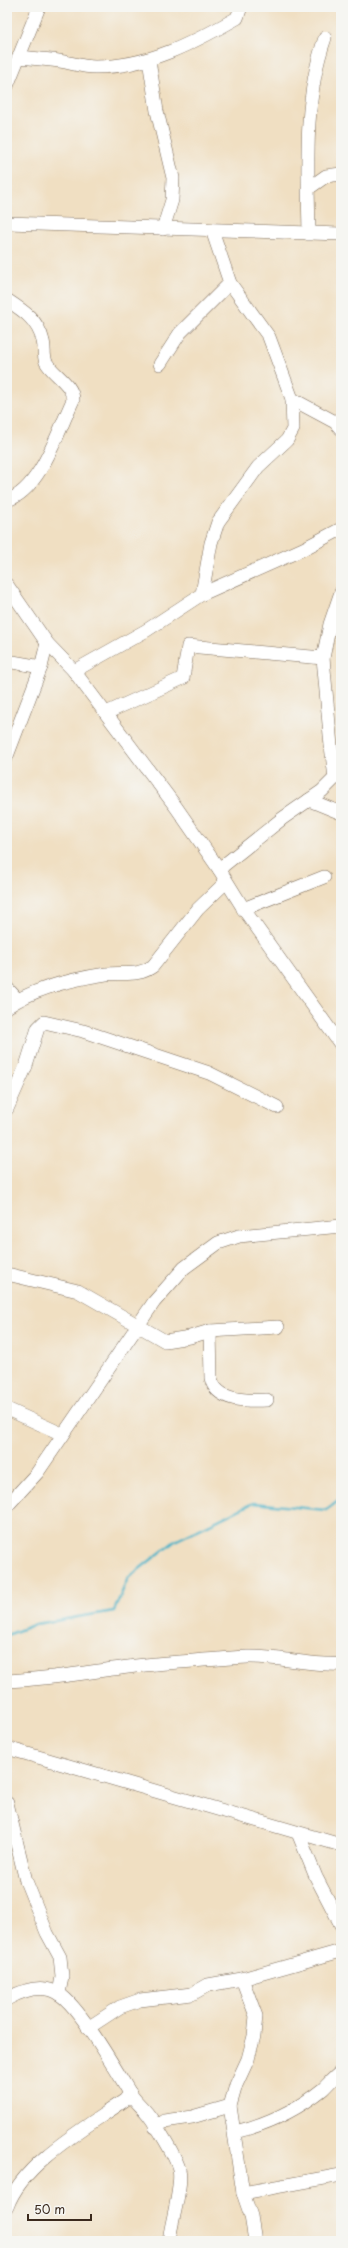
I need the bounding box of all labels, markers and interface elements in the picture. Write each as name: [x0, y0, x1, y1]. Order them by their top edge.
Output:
scale bar: [28, 2196, 91, 2222]
text: 50 m: [34, 2200, 65, 2218]

